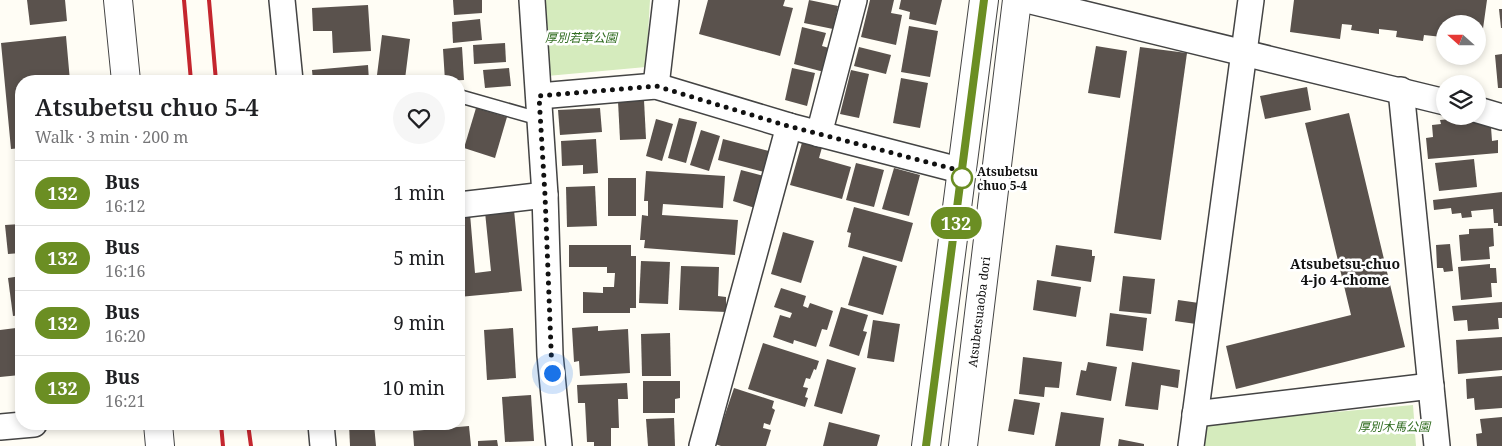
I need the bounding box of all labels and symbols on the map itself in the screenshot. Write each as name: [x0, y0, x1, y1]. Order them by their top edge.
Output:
north arrow: [1436, 15, 1486, 65]
park label: 厚別若草公園: [545, 29, 619, 46]
place label: Atsubetsu chuo 5-4: [977, 163, 1038, 194]
marker: Atsubetsu chuo 5-4: [951, 167, 973, 189]
line badge: 132: [927, 207, 985, 239]
district label: Atsubetsu-chuo 4-jo 4-chome: [1290, 254, 1400, 289]
street label: Atsubetsuaoba dori: [964, 255, 994, 368]
your location: [540, 361, 565, 386]
park label: 厚別木馬公園: [1358, 418, 1432, 435]

